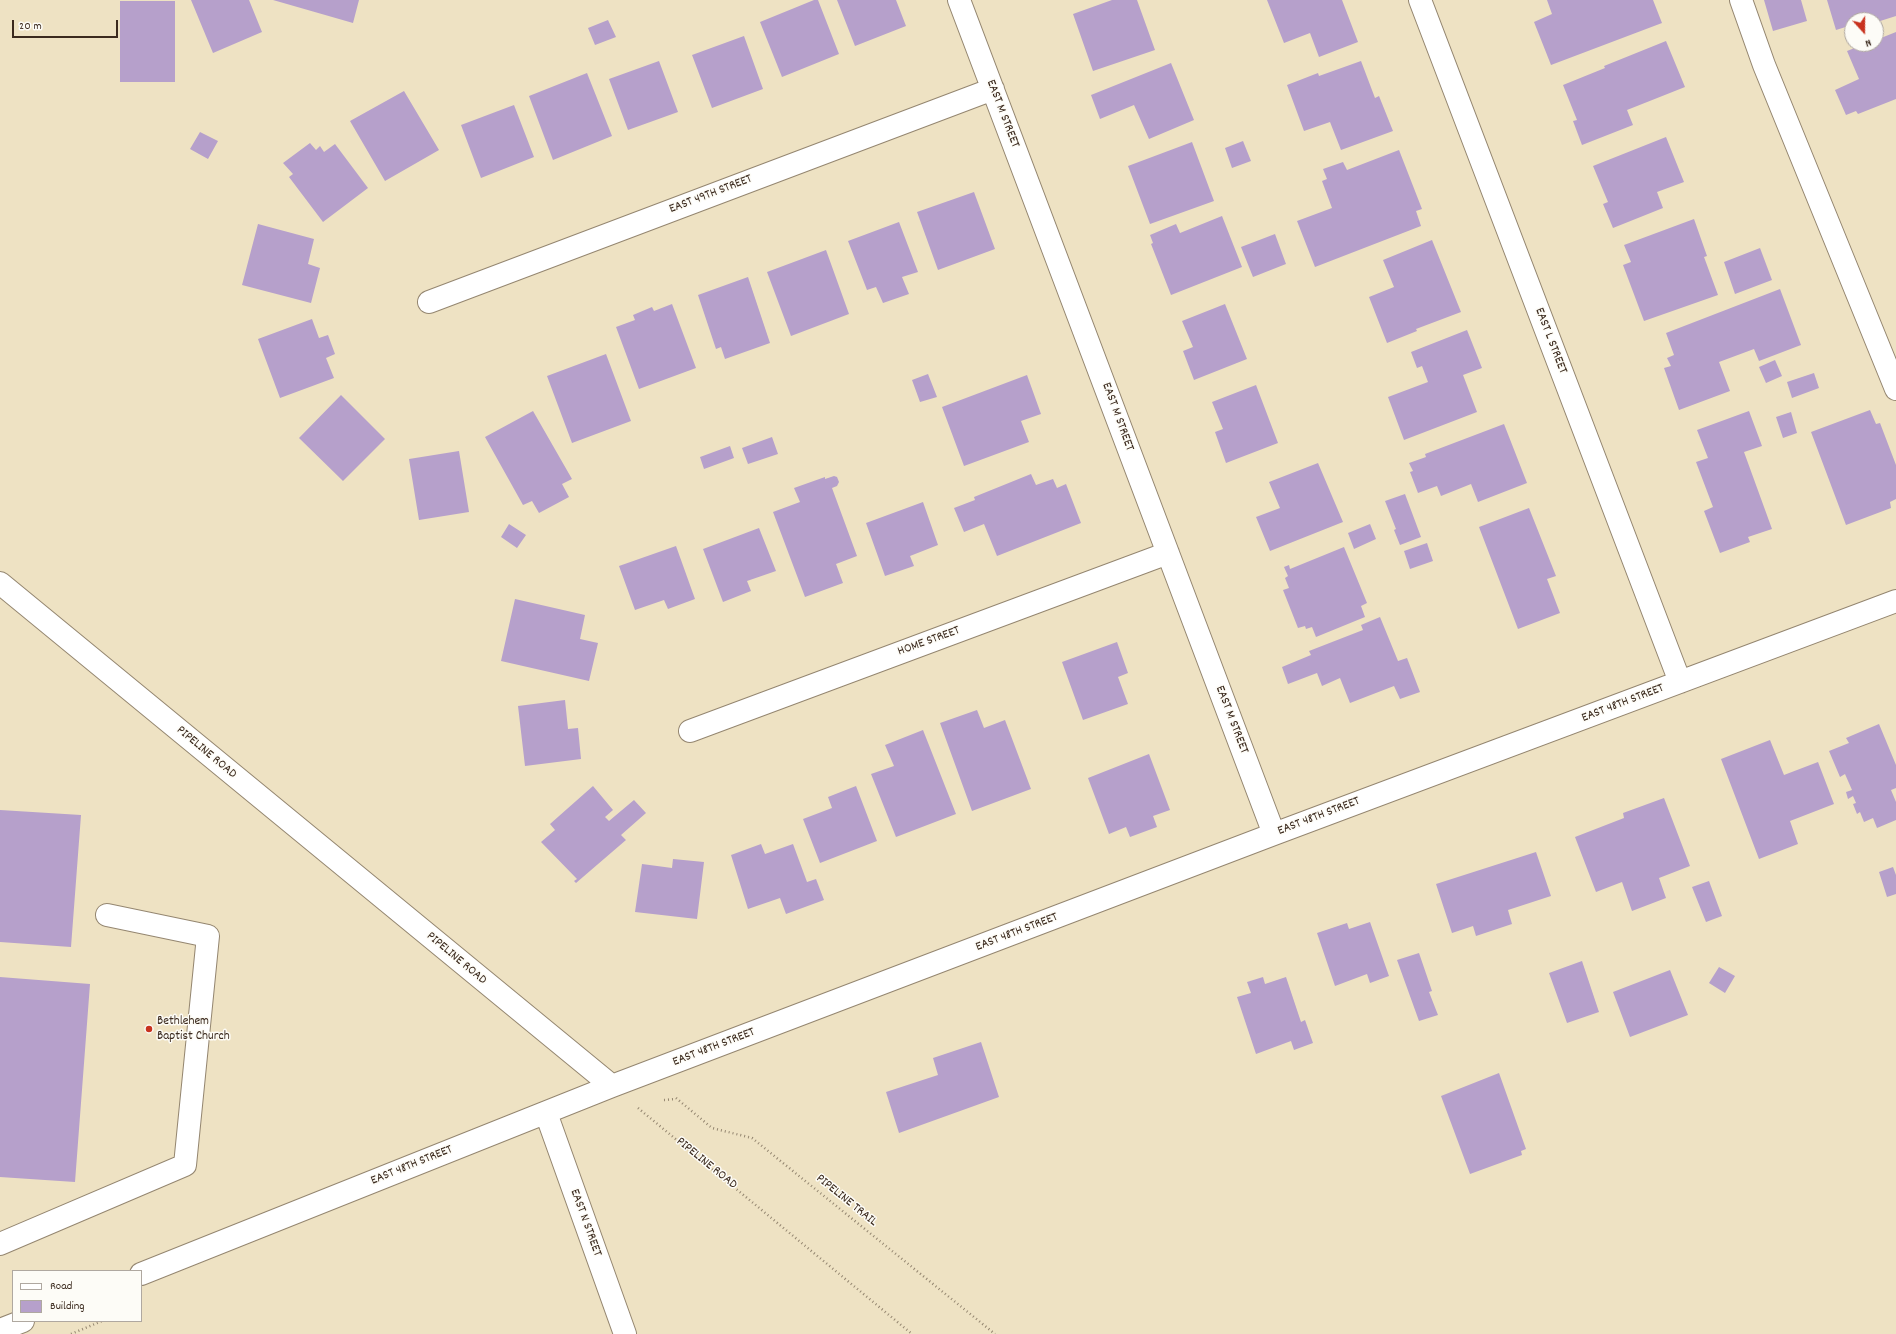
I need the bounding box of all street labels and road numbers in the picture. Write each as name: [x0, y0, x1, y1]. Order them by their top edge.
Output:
street label: EAST M STREET: [982, 78, 1022, 150]
street label: EAST 49TH STREET: [667, 172, 755, 218]
street label: EAST L STREET: [1530, 306, 1570, 376]
street label: EAST M STREET: [1097, 381, 1137, 453]
street label: HOME STREET: [896, 624, 962, 660]
street label: EAST 48TH STREET: [1580, 681, 1666, 727]
street label: EAST M STREET: [1211, 684, 1251, 756]
street label: PIPELINE ROAD: [173, 723, 239, 783]
street label: EAST 48TH STREET: [1276, 794, 1362, 840]
street label: EAST 48TH STREET: [974, 910, 1060, 956]
street label: PIPELINE ROAD: [423, 929, 489, 989]
street label: EAST 48TH STREET: [671, 1025, 757, 1071]
street label: PIPELINE ROAD: [672, 1135, 740, 1193]
street label: EAST 48TH STREET: [369, 1143, 455, 1189]
street label: PIPELINE TRAIL: [812, 1172, 880, 1230]
street label: EAST N STREET: [566, 1187, 604, 1259]

